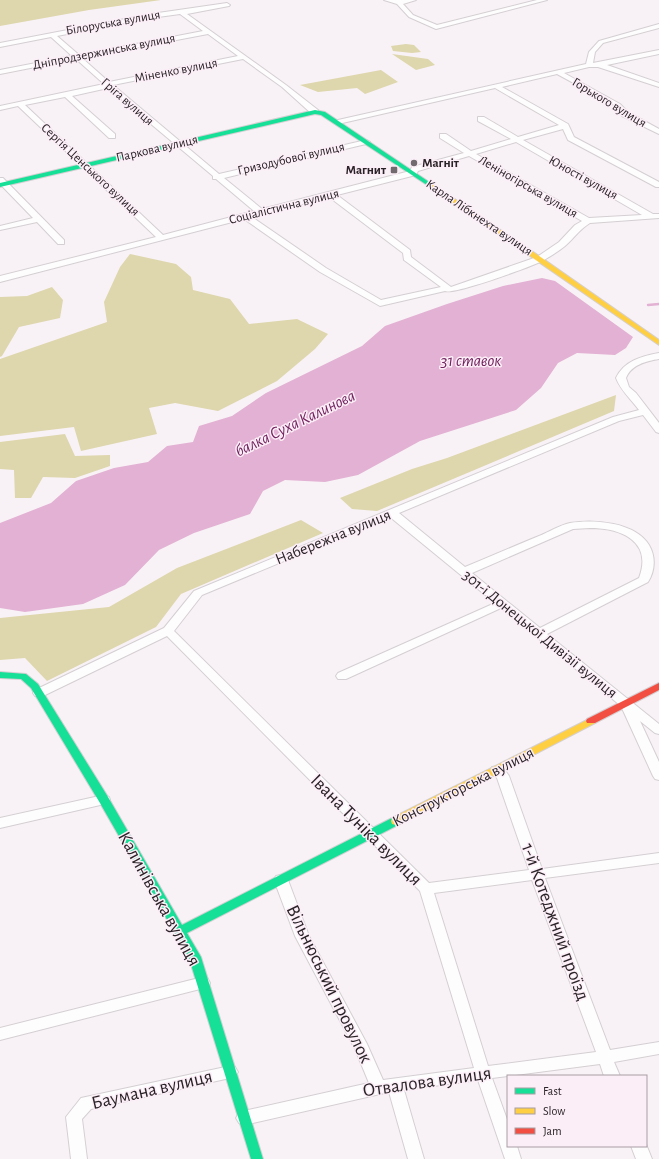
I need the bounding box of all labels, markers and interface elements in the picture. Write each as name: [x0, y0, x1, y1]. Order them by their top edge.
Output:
street label: Білоруська вулиця: [65, 8, 161, 38]
street label: Дніпродзержинська вулиця: [31, 32, 177, 72]
street label: Міненко вулиця: [133, 57, 219, 85]
street label: Гріга вулиця: [98, 76, 156, 128]
street label: Горького вулиця: [570, 76, 648, 130]
street label: Сергія Ценського вулиця: [38, 121, 142, 219]
street label: Паркова вулиця: [115, 133, 199, 165]
street label: Гризодубової вулиця: [236, 140, 346, 178]
street label: Леніногірська вулиця: [476, 153, 580, 221]
street label: Юності вулиця: [546, 154, 620, 202]
place label: Магніт: [422, 157, 460, 170]
marker: Магніт: [409, 158, 419, 168]
place label: Магнит: [345, 164, 387, 177]
marker: Магнит: [389, 165, 399, 175]
street label: Карла Лібкнехта вулиця: [423, 178, 535, 258]
street label: Соціалістична вулиця: [228, 187, 340, 227]
water label: 31 ставок: [441, 352, 502, 369]
water label: балка Суха Калинова: [232, 387, 358, 459]
street label: Набережна вулиця: [273, 506, 394, 568]
street label: 301-ї Донецької Дивізії вулиця: [459, 567, 620, 702]
street label: Конструкторська вулиця: [390, 744, 537, 830]
street label: Івана Туніка вулиця: [307, 771, 425, 889]
street label: Калинівська вулиця: [114, 828, 204, 970]
street label: 1-й Котеджний проїзд: [518, 841, 592, 1003]
street label: Вільнюський провулок: [282, 902, 376, 1066]
street label: Отвалова вулиця: [361, 1064, 493, 1100]
street label: Баумана вулиця: [90, 1067, 214, 1113]
legend: [507, 1075, 647, 1147]
text: Fast: [543, 1085, 562, 1097]
text: Slow: [543, 1105, 565, 1117]
text: Jam: [543, 1125, 562, 1137]

